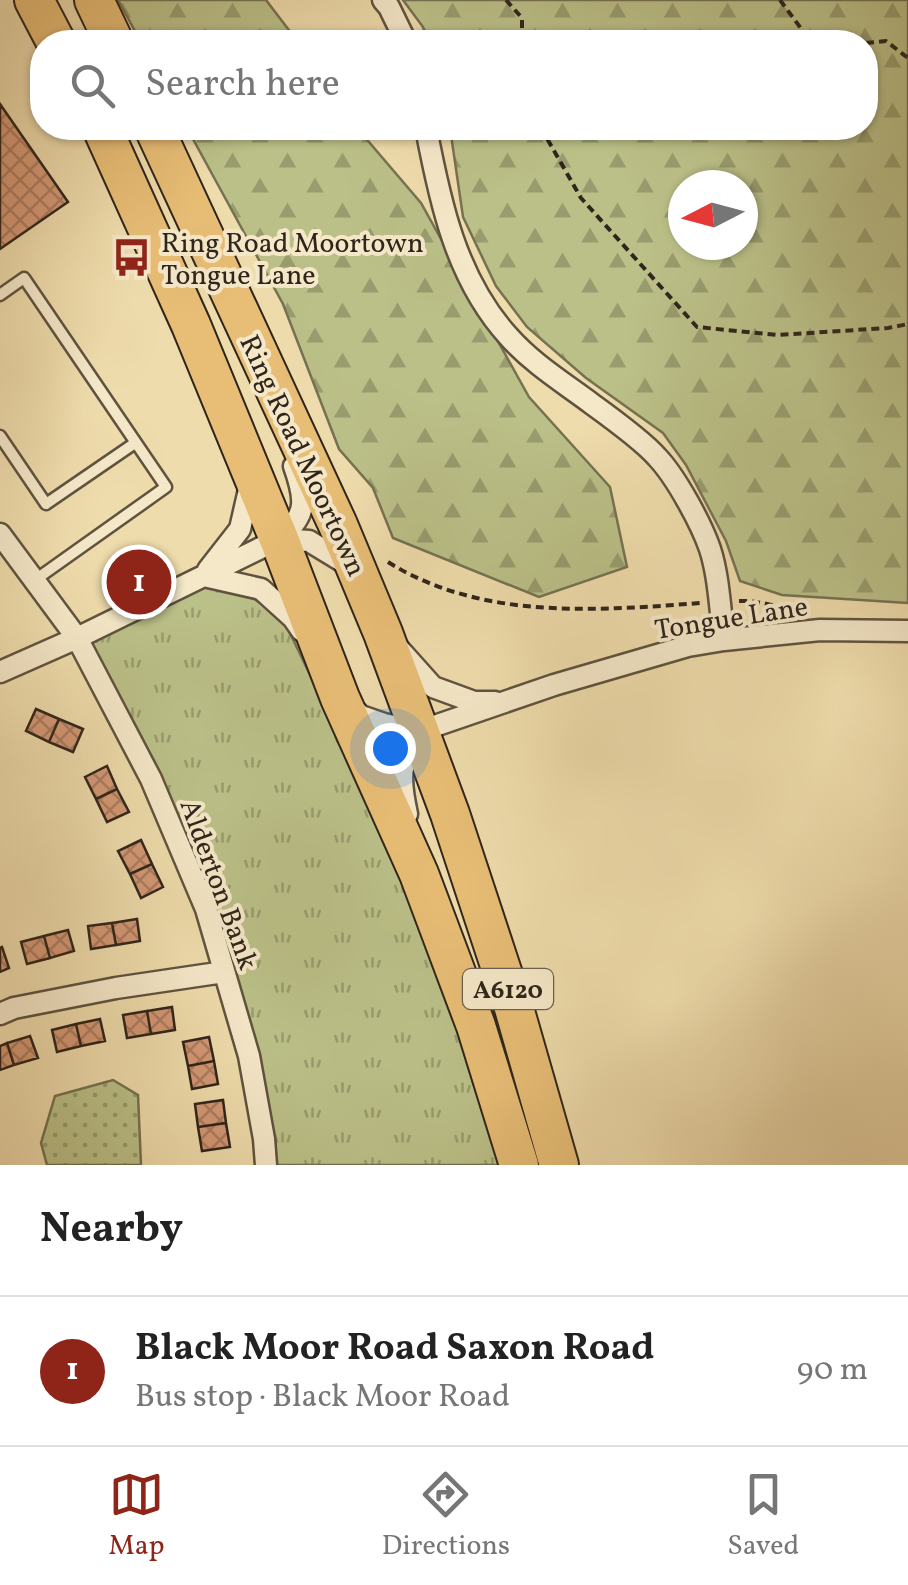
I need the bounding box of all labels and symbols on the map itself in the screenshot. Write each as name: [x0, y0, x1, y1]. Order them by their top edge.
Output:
north arrow: [668, 170, 758, 260]
place label: Ring Road Moortown Tongue Lane: [161, 225, 424, 296]
bus stop icon: Ring Road Moortown Tongue Lane: [110, 237, 152, 279]
street label: Ring Road Moortown: [229, 329, 375, 583]
pin: 1: [106, 544, 172, 620]
street label: Tongue Lane: [652, 588, 811, 651]
your location: [365, 723, 416, 774]
street label: Alderton Bank: [169, 794, 267, 976]
road number: A6120: [463, 969, 553, 1009]

